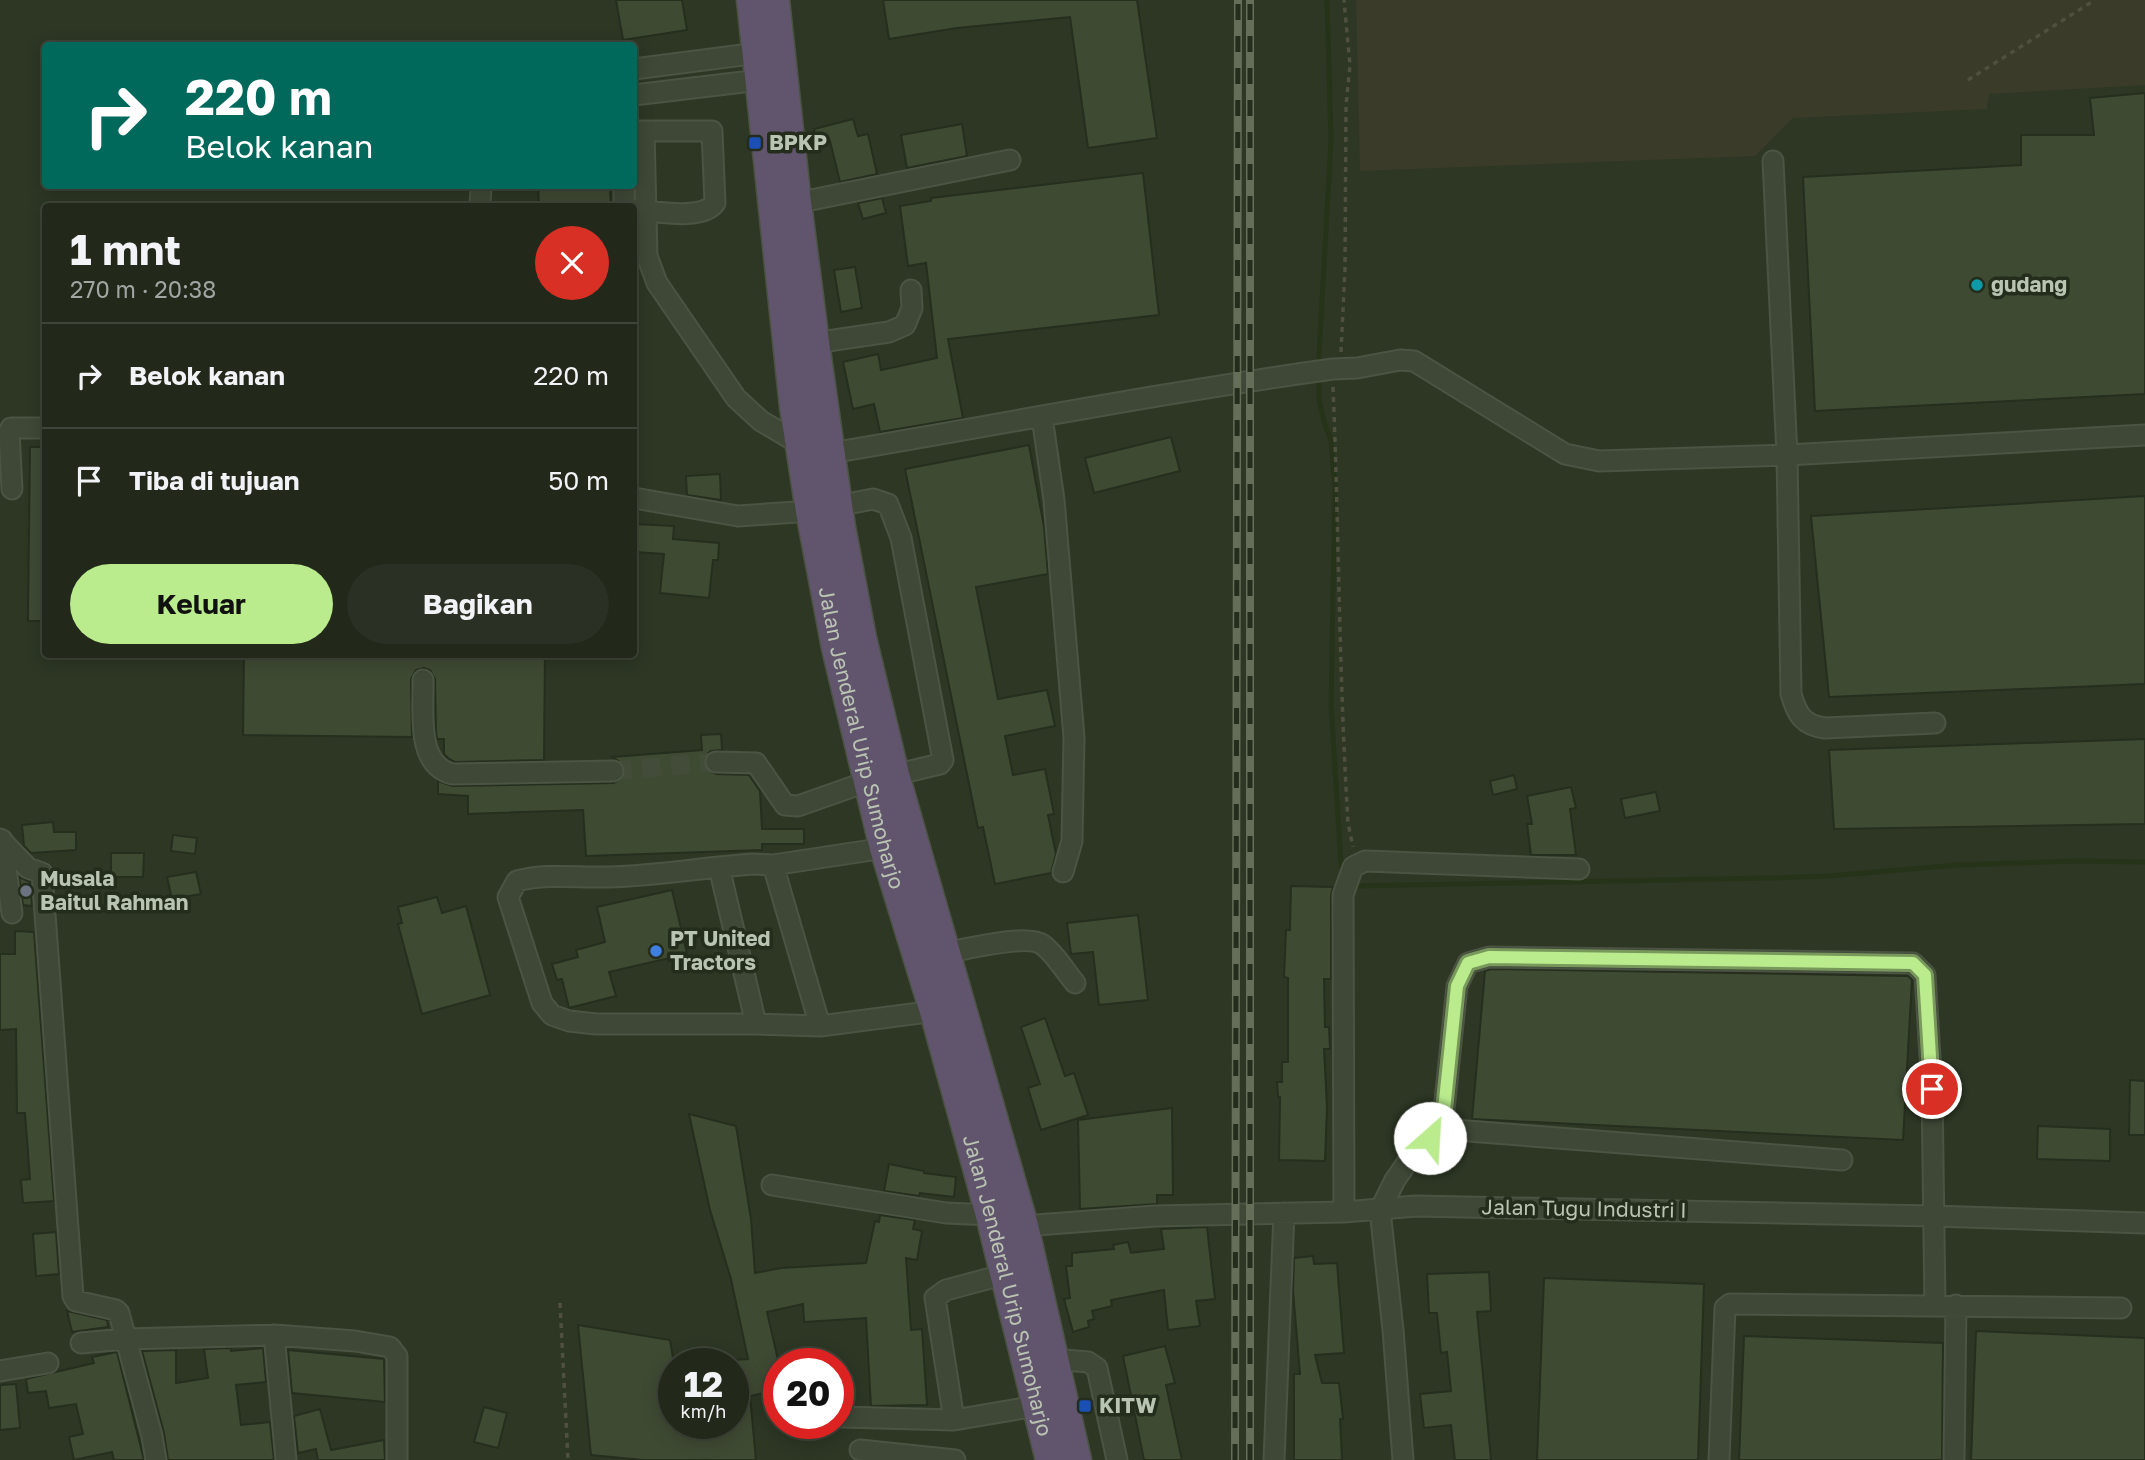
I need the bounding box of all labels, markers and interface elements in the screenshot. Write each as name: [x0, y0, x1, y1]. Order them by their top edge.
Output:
text: 220 m: [185, 67, 332, 126]
icon: right: [70, 70, 161, 161]
text: Belok kanan: [185, 127, 373, 165]
place label: BPKP: [769, 129, 827, 155]
marker: BPKP: [747, 135, 763, 151]
text: 1 mnt: [70, 224, 181, 274]
button: close: [535, 226, 609, 300]
place label: gudang: [1991, 271, 2067, 297]
text: 270 m · 20:38: [70, 275, 216, 303]
marker: gudang: [1969, 277, 1985, 293]
icon: right: [70, 357, 108, 395]
text: Belok kanan: [129, 360, 285, 391]
text: 220 m: [533, 360, 609, 391]
icon: arrive: [70, 462, 108, 500]
text: Tiba di tujuan: [129, 465, 299, 496]
text: 50 m: [548, 465, 609, 496]
button: Keluar: [70, 564, 333, 644]
button: Bagikan: [347, 564, 609, 644]
street label: Jalan Jenderal Urip Sumoharjo: [814, 585, 911, 892]
place label: Musala Baitul Rahman: [40, 865, 188, 915]
marker: Musala Baitul Rahman: [18, 883, 34, 899]
place label: PT United Tractors: [670, 925, 770, 975]
marker: PT United Tractors: [648, 943, 664, 959]
pin: [1902, 1059, 1962, 1119]
icon: arrive: [1913, 1070, 1951, 1108]
position arrow: [1393, 1101, 1467, 1175]
street label: Jalan Jenderal Urip Sumoharjo: [958, 1132, 1059, 1439]
street label: Jalan Tugu Industri I: [1481, 1193, 1687, 1223]
speed limit sign: 20: [763, 1348, 854, 1439]
text: 12: [684, 1363, 723, 1405]
place label: KITW: [1099, 1392, 1156, 1418]
marker: KITW: [1077, 1398, 1093, 1414]
text: km/h: [681, 1400, 726, 1422]

